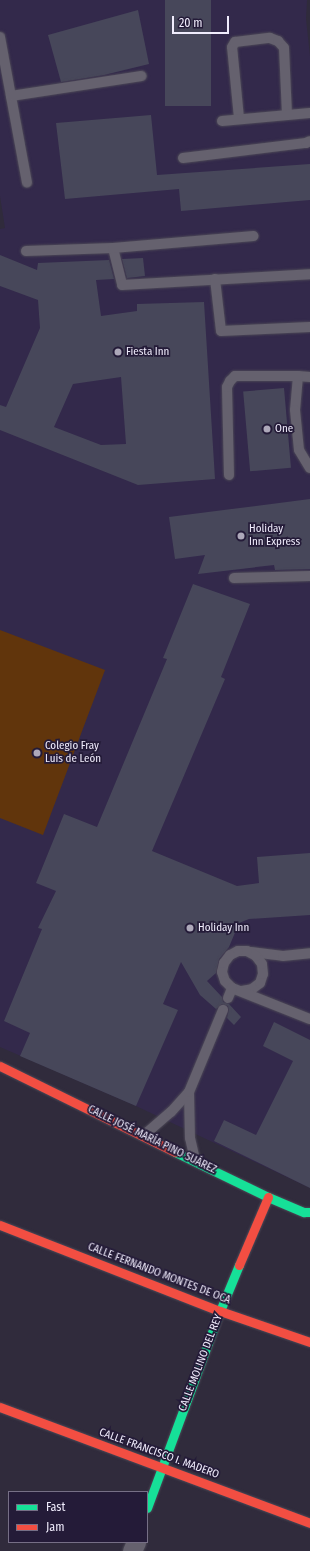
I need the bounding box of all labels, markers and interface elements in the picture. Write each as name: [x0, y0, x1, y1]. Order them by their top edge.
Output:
scale bar: [174, 8, 231, 34]
text: 20 m: [179, 16, 203, 30]
place label: Fiesta Inn: [126, 345, 169, 359]
marker: Fiesta Inn: [113, 347, 123, 357]
place label: One: [275, 422, 293, 436]
marker: One: [262, 424, 272, 434]
place label: Holiday Inn Express: [249, 523, 300, 549]
marker: Holiday Inn Express: [236, 531, 246, 541]
place label: Colegio Fray Luis de León: [45, 740, 101, 766]
marker: Colegio Fray Luis de León: [32, 748, 42, 758]
place label: Holiday Inn: [198, 921, 249, 935]
marker: Holiday Inn: [185, 923, 195, 933]
street label: CALLE JOSÉ MARÍA PINO SUÁREZ: [86, 1103, 218, 1177]
street label: CALLE FERNANDO MONTES DE OCA: [86, 1241, 232, 1307]
street label: CALLE MOLINO DEL REY: [176, 1313, 226, 1413]
street label: CALLE FRANCISCO I. MADERO: [97, 1426, 221, 1482]
legend: [8, 1491, 148, 1543]
text: Fast: [46, 1500, 65, 1514]
text: Jam: [46, 1520, 64, 1534]

